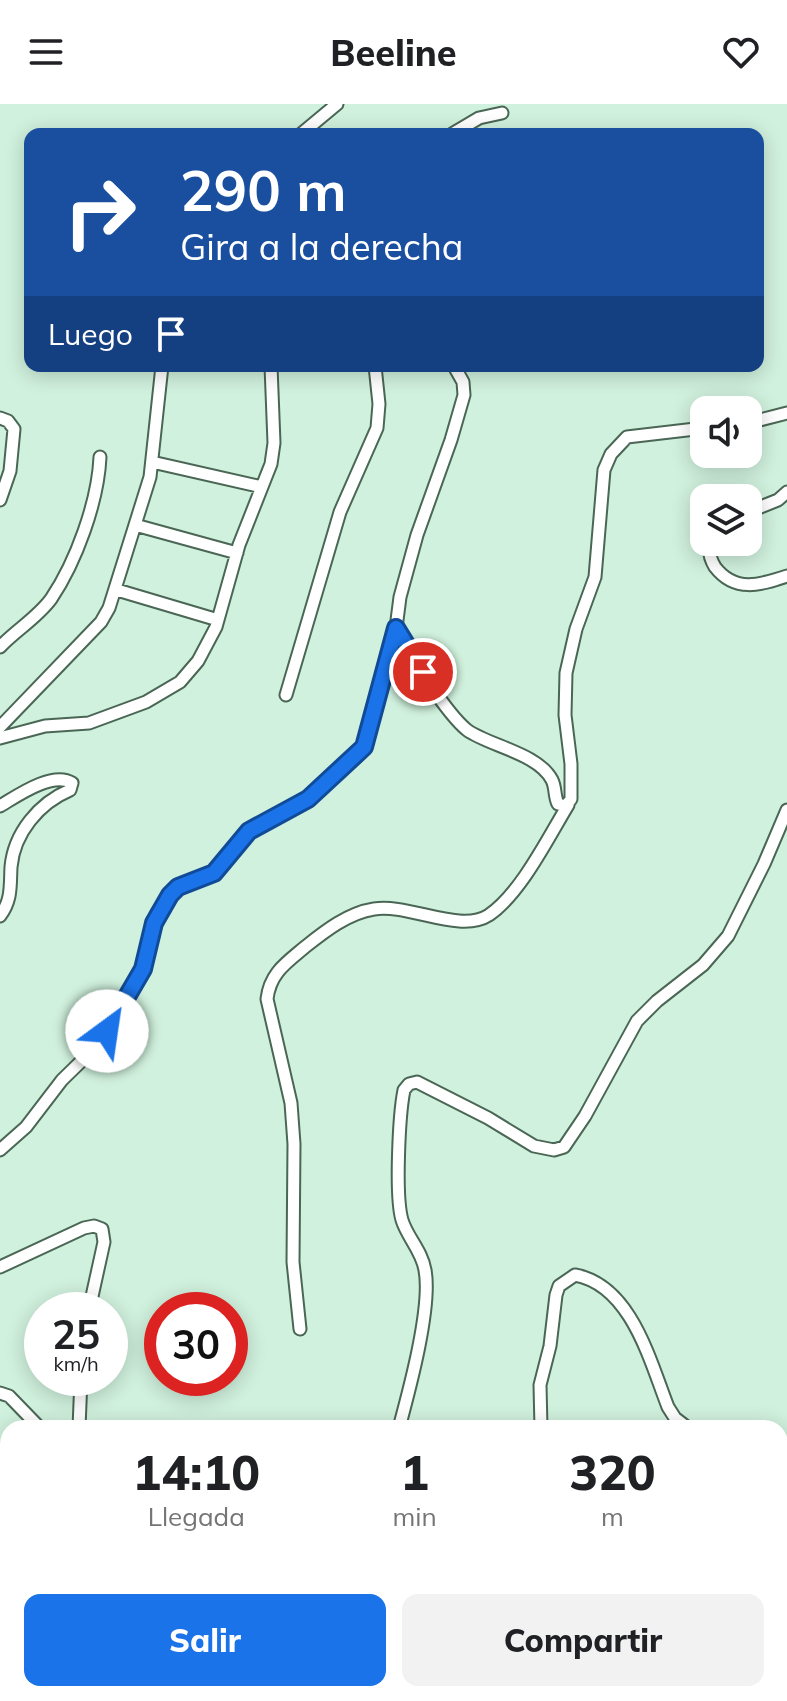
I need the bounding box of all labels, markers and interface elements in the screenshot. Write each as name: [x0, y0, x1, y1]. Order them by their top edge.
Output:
icon: menu: [24, 30, 68, 74]
text: Beeline: [330, 30, 457, 75]
icon: heart: [719, 30, 763, 74]
text: 290 m: [180, 155, 347, 225]
icon: right: [48, 160, 152, 264]
text: Gira a la derecha: [180, 224, 463, 269]
icon: arrive: [149, 312, 193, 356]
text: Luego: [48, 315, 133, 353]
map controls: [690, 396, 762, 556]
button: sound: [690, 396, 762, 468]
button: layers: [690, 484, 762, 556]
pin: [389, 638, 457, 706]
icon: arrive: [401, 650, 445, 694]
position arrow: [65, 989, 149, 1073]
speed limit sign: 30: [144, 1292, 248, 1396]
text: 25: [52, 1309, 100, 1359]
text: km/h: [53, 1351, 99, 1376]
text: 14:10: [132, 1442, 260, 1502]
text: 1: [400, 1442, 429, 1502]
text: 320: [569, 1442, 656, 1502]
text: Llegada: [148, 1500, 245, 1533]
text: min: [393, 1500, 437, 1533]
text: m: [601, 1500, 624, 1533]
button: Salir: [24, 1594, 386, 1686]
button: Compartir: [402, 1594, 764, 1686]

